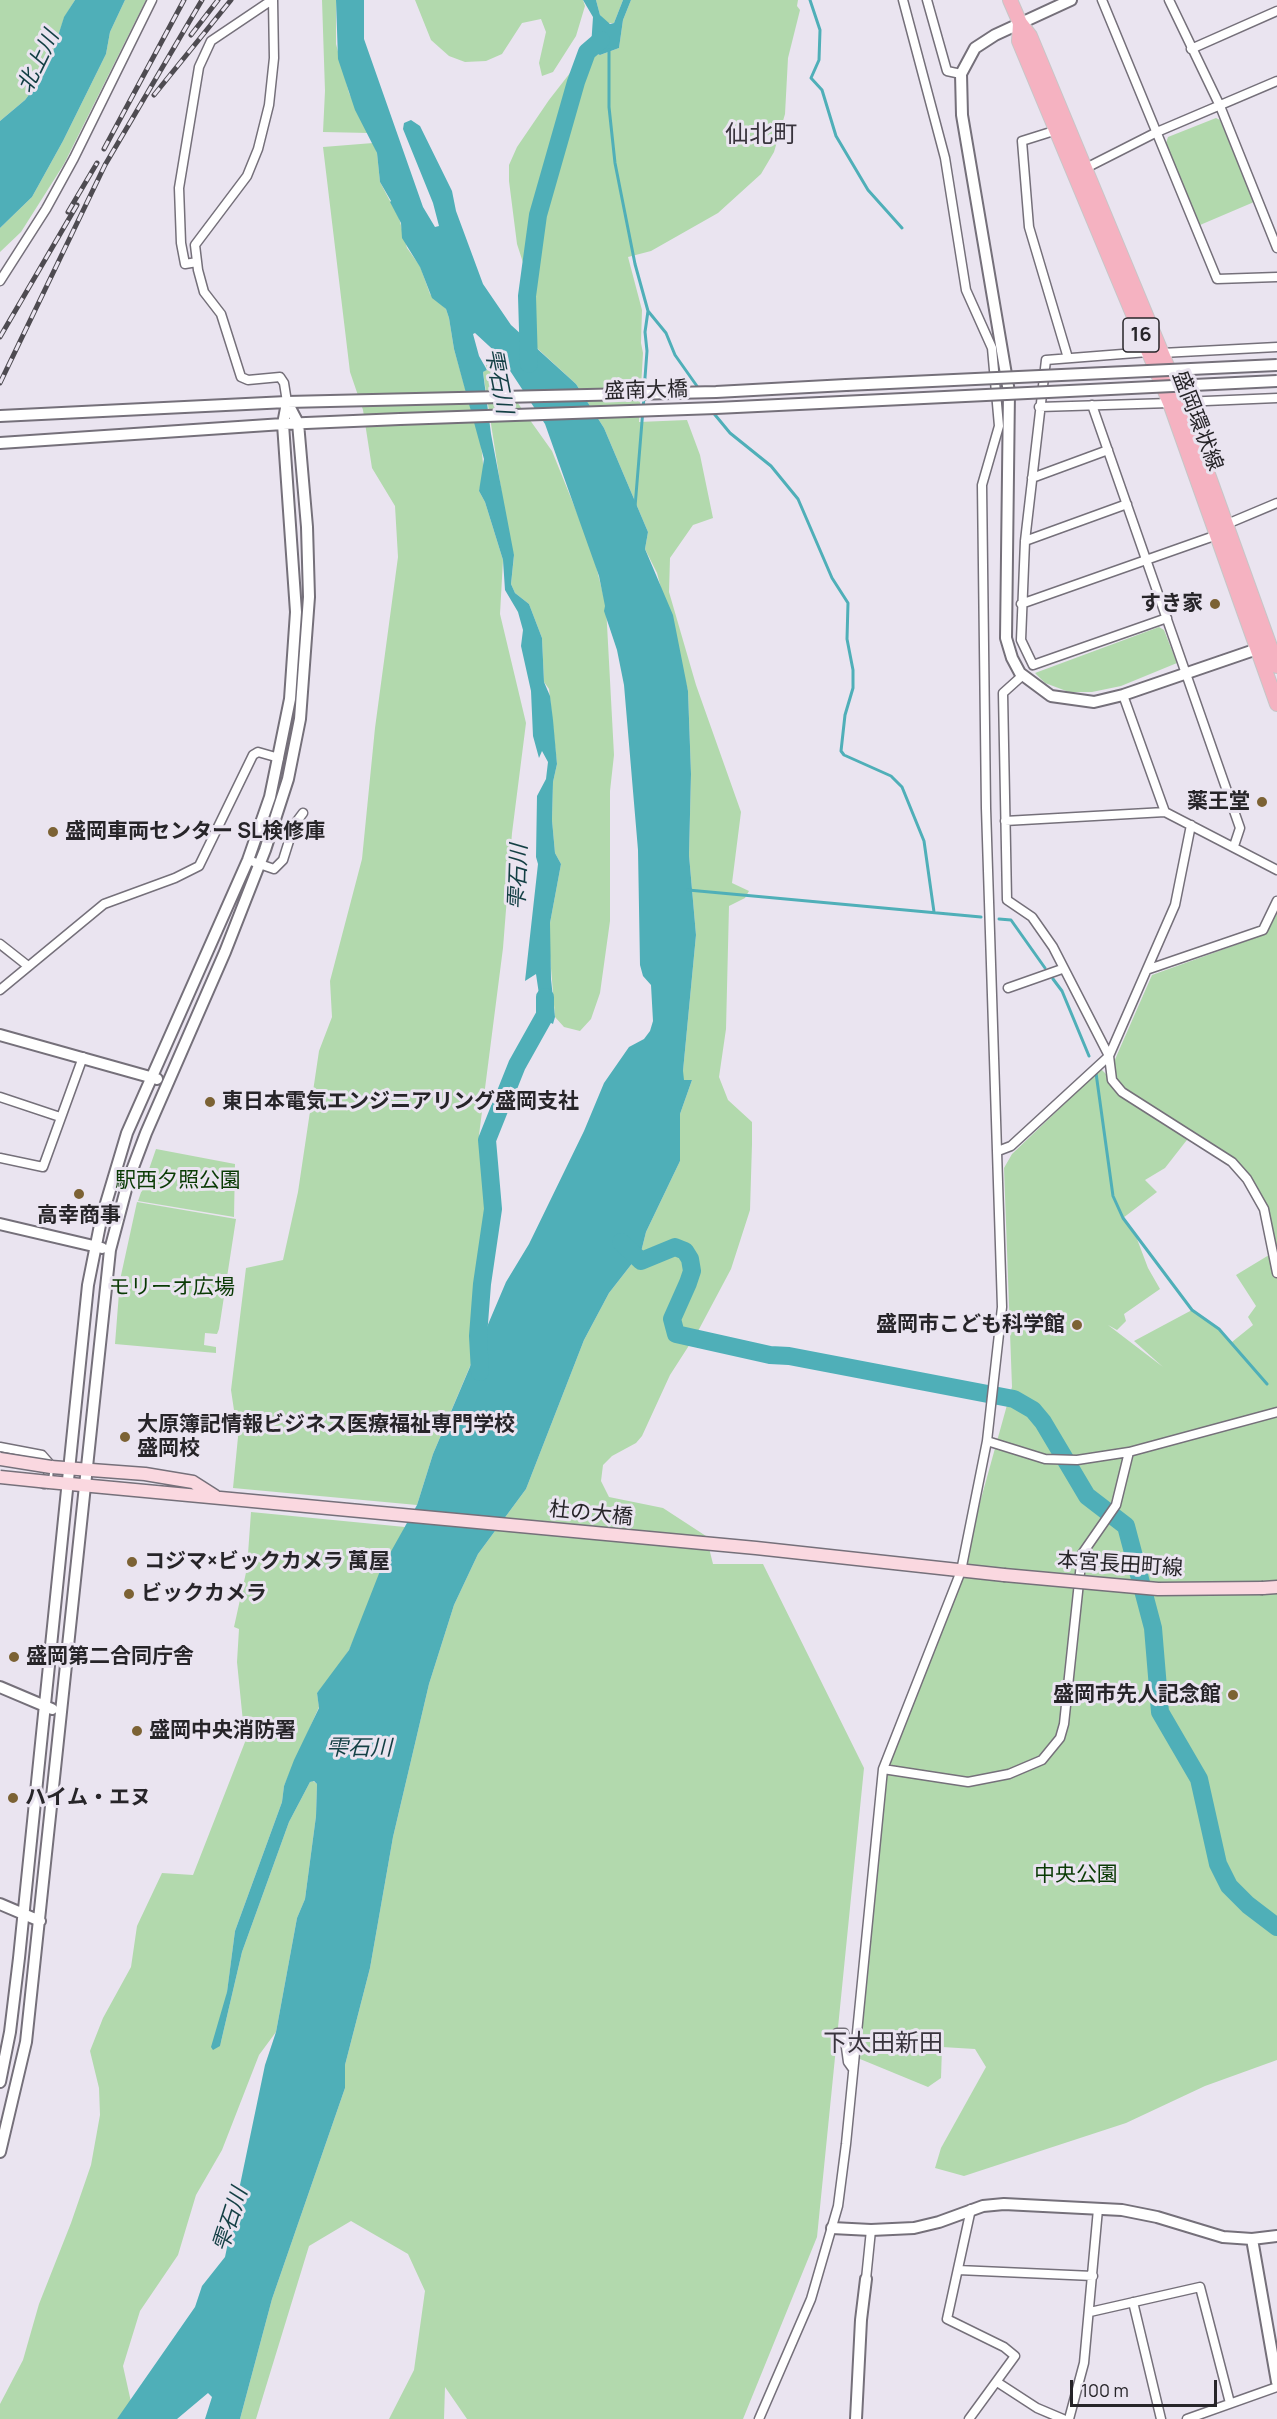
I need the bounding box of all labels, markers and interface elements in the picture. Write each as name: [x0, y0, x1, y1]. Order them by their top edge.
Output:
water label: 北上川: [13, 27, 65, 97]
district label: 仙北町: [725, 121, 797, 149]
road number: 16: [1123, 318, 1159, 352]
water label: 雫石川: [479, 346, 517, 416]
street label: 盛岡環状線: [1166, 367, 1228, 475]
street label: 盛南大橋: [604, 377, 688, 405]
place label: すき家: [1140, 591, 1203, 617]
marker: すき家: [1208, 597, 1222, 611]
place label: 薬王堂: [1187, 789, 1250, 815]
marker: 薬王堂: [1255, 795, 1269, 809]
place label: 盛岡車両センター SL検修庫: [65, 819, 325, 845]
marker: 盛岡車両センター SL検修庫: [46, 825, 60, 839]
water label: 雫石川: [505, 844, 533, 910]
place label: 東日本電気エンジニアリング盛岡支社: [222, 1089, 579, 1115]
marker: 東日本電気エンジニアリング盛岡支社: [203, 1095, 217, 1109]
park label: 駅西夕照公園: [115, 1168, 241, 1194]
marker: 高幸商事: [72, 1187, 86, 1201]
place label: 高幸商事: [37, 1203, 121, 1229]
park label: モリーオ広場: [109, 1275, 235, 1301]
place label: 盛岡市こども科学館: [876, 1312, 1065, 1338]
marker: 盛岡市こども科学館: [1070, 1318, 1084, 1332]
place label: 大原簿記情報ビジネス医療福祉専門学校 盛岡校: [137, 1412, 515, 1462]
marker: 大原簿記情報ビジネス医療福祉専門学校 盛岡校: [118, 1430, 132, 1444]
street label: 杜の大橋: [548, 1497, 634, 1531]
street label: 本宮長田町線: [1056, 1548, 1184, 1582]
place label: コジマ×ビックカメラ 萬屋: [144, 1549, 390, 1575]
marker: コジマ×ビックカメラ 萬屋: [125, 1555, 139, 1569]
place label: ビックカメラ: [141, 1581, 267, 1607]
marker: ビックカメラ: [122, 1587, 136, 1601]
place label: 盛岡第二合同庁舎: [26, 1644, 194, 1670]
marker: 盛岡第二合同庁舎: [7, 1650, 21, 1664]
place label: 盛岡市先人記念館: [1053, 1682, 1221, 1708]
marker: 盛岡市先人記念館: [1226, 1688, 1240, 1702]
place label: 盛岡中央消防署: [149, 1718, 296, 1744]
marker: 盛岡中央消防署: [130, 1724, 144, 1738]
water label: 雫石川: [326, 1736, 392, 1762]
place label: ハイム・エヌ: [25, 1785, 151, 1811]
marker: ハイム・エヌ: [6, 1791, 20, 1805]
park label: 中央公園: [1034, 1862, 1118, 1888]
district label: 下太田新田: [823, 2030, 943, 2058]
water label: 雫石川: [208, 2185, 254, 2255]
scale bar: [1073, 2368, 1220, 2406]
text: 100 m: [1081, 2378, 1129, 2402]

